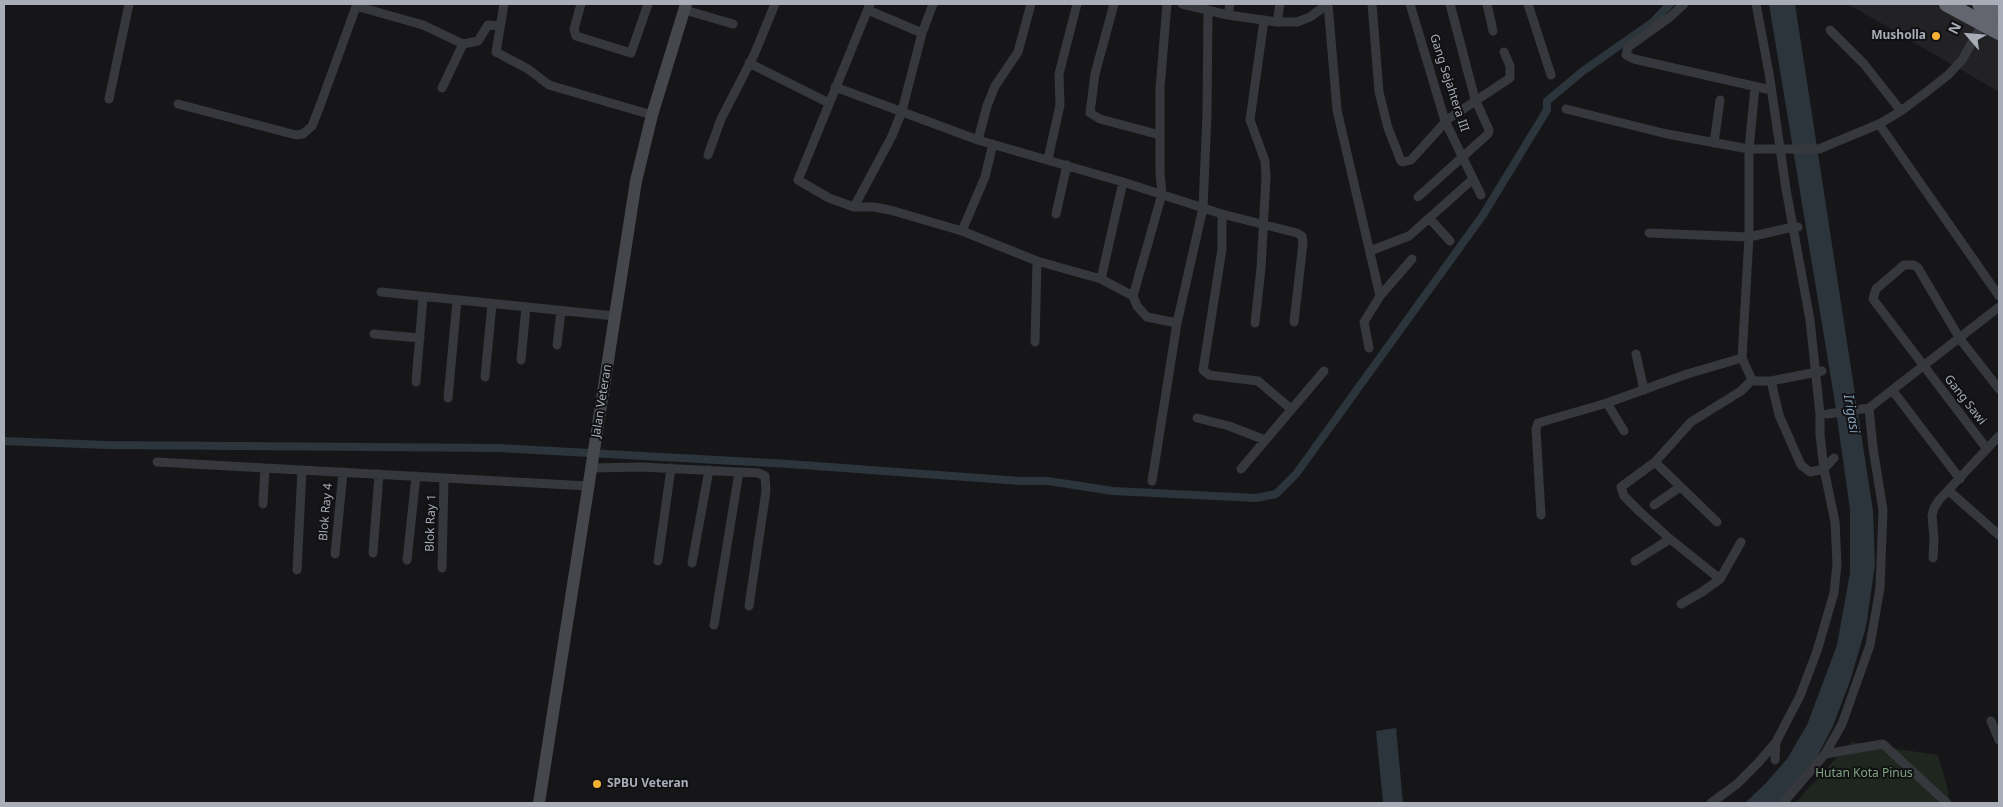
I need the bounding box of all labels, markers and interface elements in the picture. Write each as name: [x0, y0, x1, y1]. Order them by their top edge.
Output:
north arrow: [1943, 10, 1993, 60]
text: N: [1943, 19, 1965, 37]
place label: Musholla: [1871, 29, 1926, 43]
marker: Musholla: [1930, 30, 1942, 42]
street label: Gang Sejahtera III: [1426, 32, 1472, 134]
street label: Jalan Veteran: [589, 363, 615, 439]
street label: Gang Sawi: [1941, 372, 1989, 428]
water label: Irigasi: [1839, 393, 1863, 435]
street label: Blok Ray 4: [316, 482, 336, 542]
street label: Blok Ray 1: [423, 494, 439, 552]
park label: Hutan Kota Pinus: [1815, 767, 1913, 781]
place label: SPBU Veteran: [607, 777, 688, 791]
marker: SPBU Veteran: [591, 778, 603, 790]

